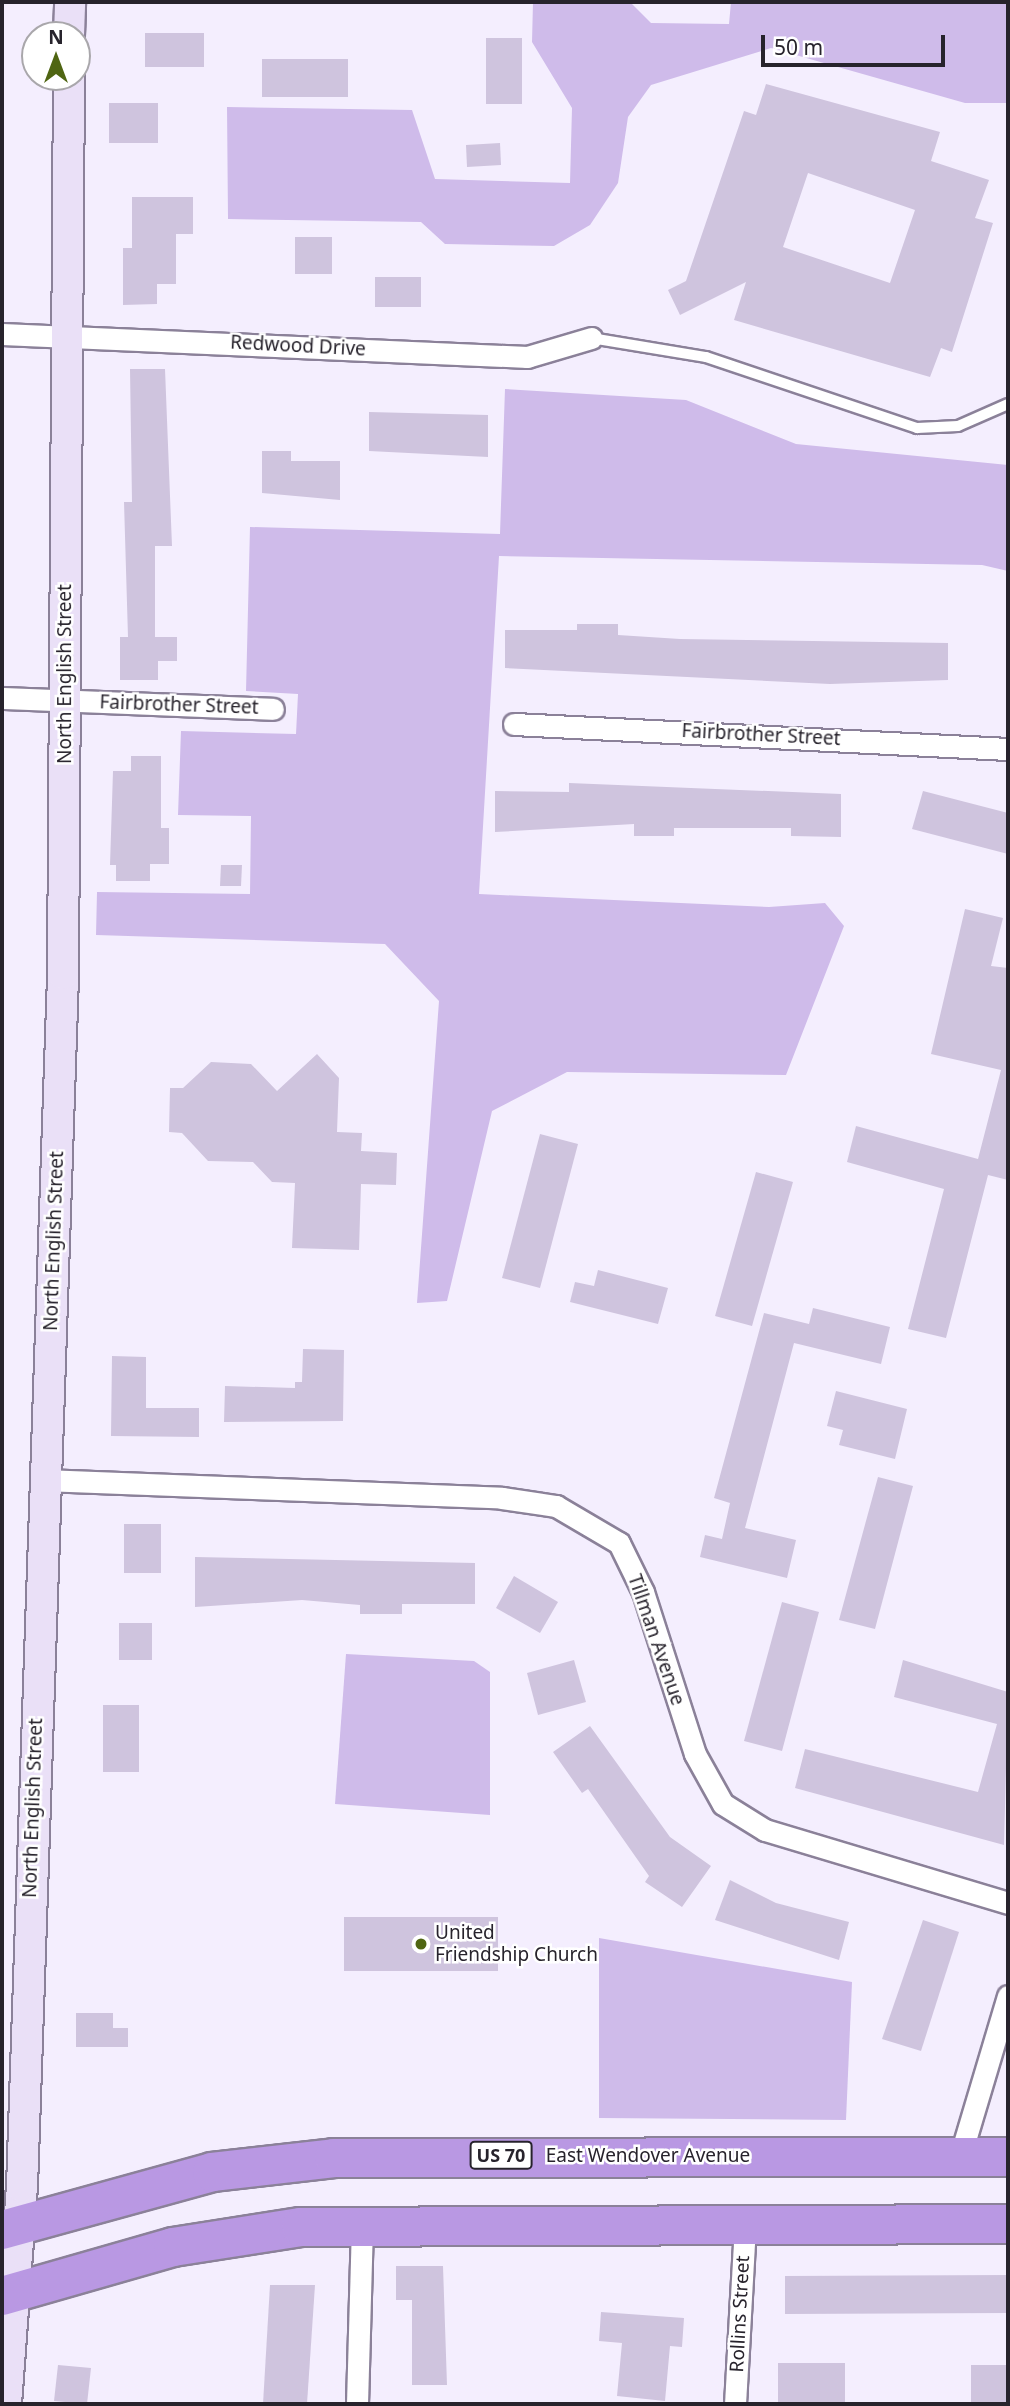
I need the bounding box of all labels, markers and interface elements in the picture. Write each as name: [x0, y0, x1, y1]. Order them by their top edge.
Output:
north arrow: [21, 21, 91, 91]
scale bar: [765, 21, 949, 65]
text: N: [48, 24, 64, 50]
text: 50 m: [774, 33, 823, 61]
street label: Redwood Drive: [230, 331, 366, 361]
street label: North English Street: [54, 584, 76, 764]
street label: Fairbrother Street: [99, 691, 259, 719]
street label: Fairbrother Street: [681, 719, 841, 751]
street label: North English Street: [39, 1151, 69, 1331]
street label: Tillman Avenue: [623, 1571, 689, 1709]
street label: North English Street: [18, 1718, 48, 1898]
place label: United Friendship Church: [435, 1922, 598, 1966]
marker: United Friendship Church: [413, 1936, 429, 1952]
road number: US 70: [470, 2140, 532, 2169]
street label: East Wendover Avenue: [546, 2145, 750, 2167]
street label: Rollins Street: [726, 2255, 754, 2373]

